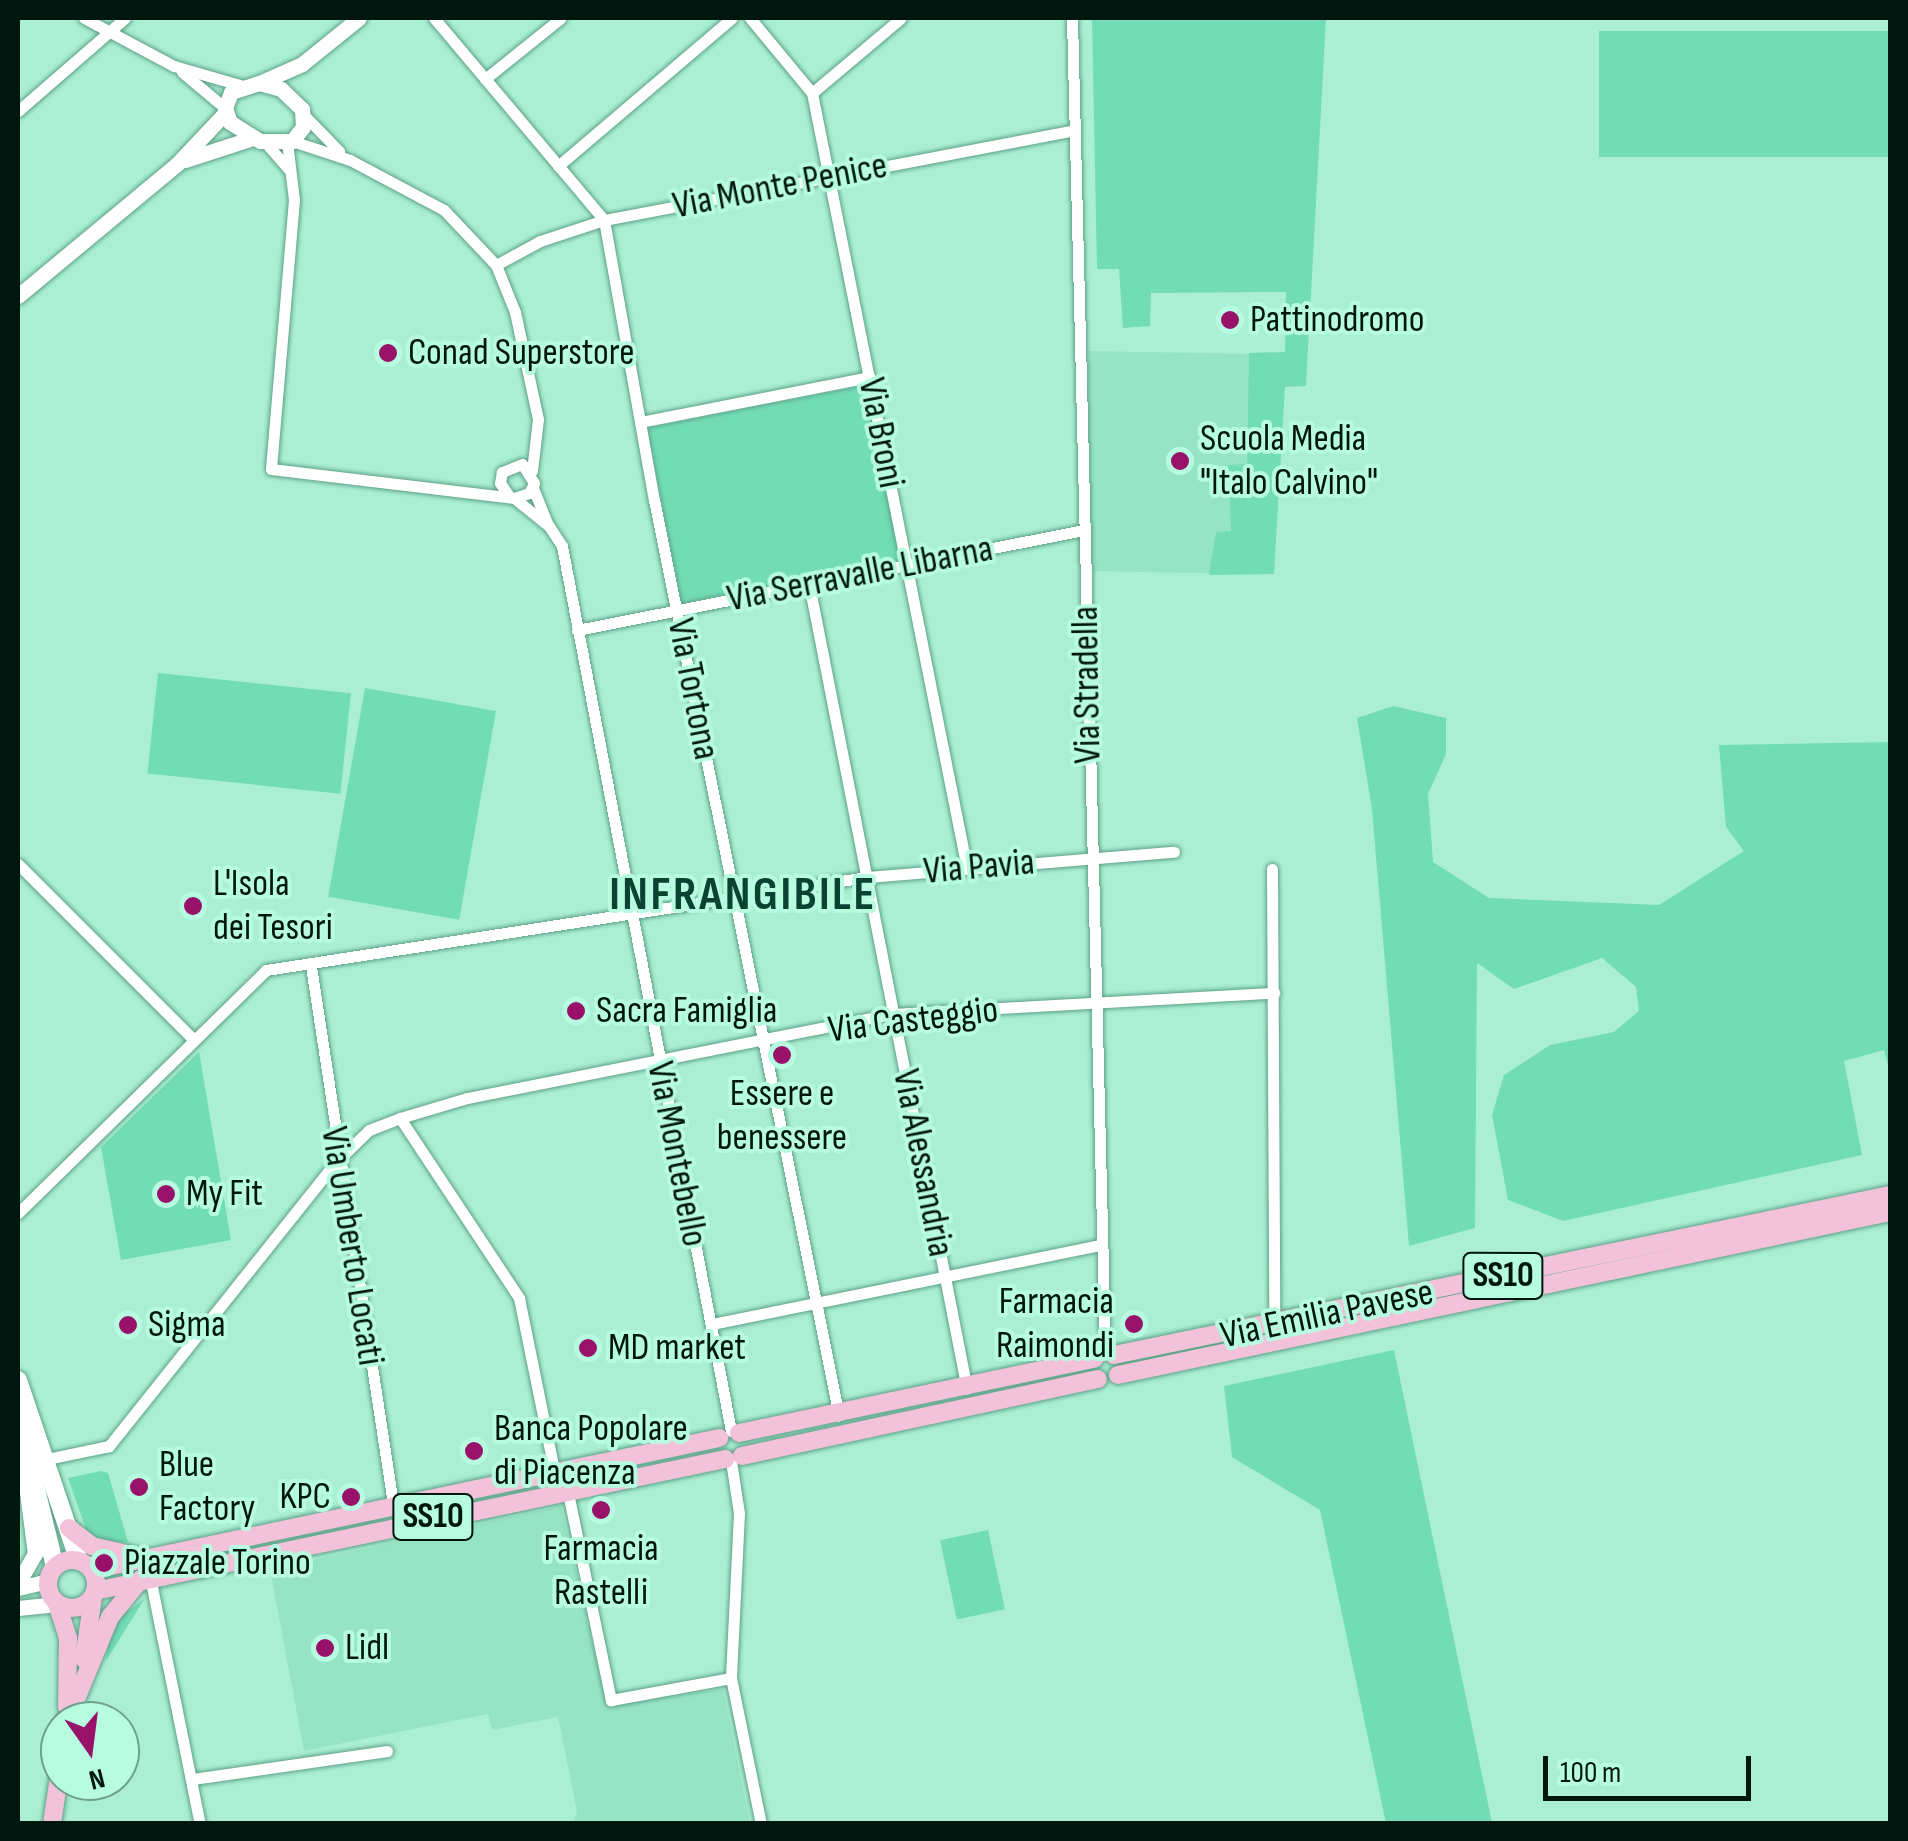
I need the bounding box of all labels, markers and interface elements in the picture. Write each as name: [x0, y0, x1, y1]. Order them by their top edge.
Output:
street label: Via Monte Penice: [669, 143, 891, 229]
place label: Pattinodromo: [1250, 297, 1424, 343]
marker: Pattinodromo: [1219, 309, 1241, 331]
place label: Conad Superstore: [408, 330, 634, 376]
marker: Conad Superstore: [377, 342, 399, 364]
street label: Via Broni: [848, 374, 914, 492]
place label: Scuola Media "Italo Calvino": [1200, 416, 1378, 506]
marker: Scuola Media "Italo Calvino": [1169, 450, 1191, 472]
street label: Via Serravalle Libarna: [723, 526, 997, 622]
street label: Via Stradella: [1063, 606, 1111, 764]
street label: Via Tortona: [657, 615, 729, 763]
street label: Via Pavia: [922, 839, 1036, 895]
place label: L'Isola dei Tesori: [213, 861, 333, 951]
district label: INFRANGIBILE: [609, 866, 877, 924]
marker: L'Isola dei Tesori: [182, 895, 204, 917]
street label: Via Casteggio: [826, 987, 1000, 1053]
place label: Sacra Famiglia: [596, 988, 777, 1034]
marker: Sacra Famiglia: [565, 1000, 587, 1022]
marker: Essere e benessere: [771, 1044, 793, 1066]
street label: Via Montebello: [637, 1058, 717, 1250]
street label: Via Alessandria: [882, 1065, 964, 1261]
place label: Essere e benessere: [717, 1071, 847, 1160]
street label: Via Umberto Locati: [311, 1123, 393, 1369]
place label: My Fit: [186, 1171, 263, 1217]
marker: My Fit: [155, 1183, 177, 1205]
road number: SS10: [1460, 1246, 1546, 1306]
street label: Via Emilia Pavese: [1217, 1269, 1437, 1359]
place label: Farmacia Raimondi: [996, 1279, 1114, 1368]
place label: Sigma: [148, 1302, 226, 1348]
marker: Farmacia Raimondi: [1123, 1313, 1145, 1335]
marker: Sigma: [117, 1314, 139, 1336]
place label: MD market: [608, 1325, 746, 1371]
marker: MD market: [577, 1337, 599, 1359]
place label: Banca Popolare di Piacenza: [494, 1406, 688, 1496]
marker: Banca Popolare di Piacenza: [463, 1440, 485, 1462]
place label: Blue Factory: [159, 1442, 255, 1532]
place label: KPC: [280, 1474, 331, 1520]
marker: Blue Factory: [128, 1476, 150, 1498]
marker: KPC: [340, 1486, 362, 1508]
road number: SS10: [390, 1487, 476, 1547]
marker: Farmacia Rastelli: [590, 1499, 612, 1521]
place label: Farmacia Rastelli: [543, 1526, 659, 1616]
place label: Piazzale Torino: [124, 1540, 311, 1586]
marker: Piazzale Torino: [93, 1552, 115, 1574]
place label: Lidl: [345, 1625, 389, 1671]
marker: Lidl: [314, 1637, 336, 1659]
north arrow: [40, 1701, 140, 1801]
scale bar: [1548, 1736, 1756, 1798]
text: 100 m: [1560, 1755, 1621, 1791]
text: N: [86, 1761, 108, 1796]

